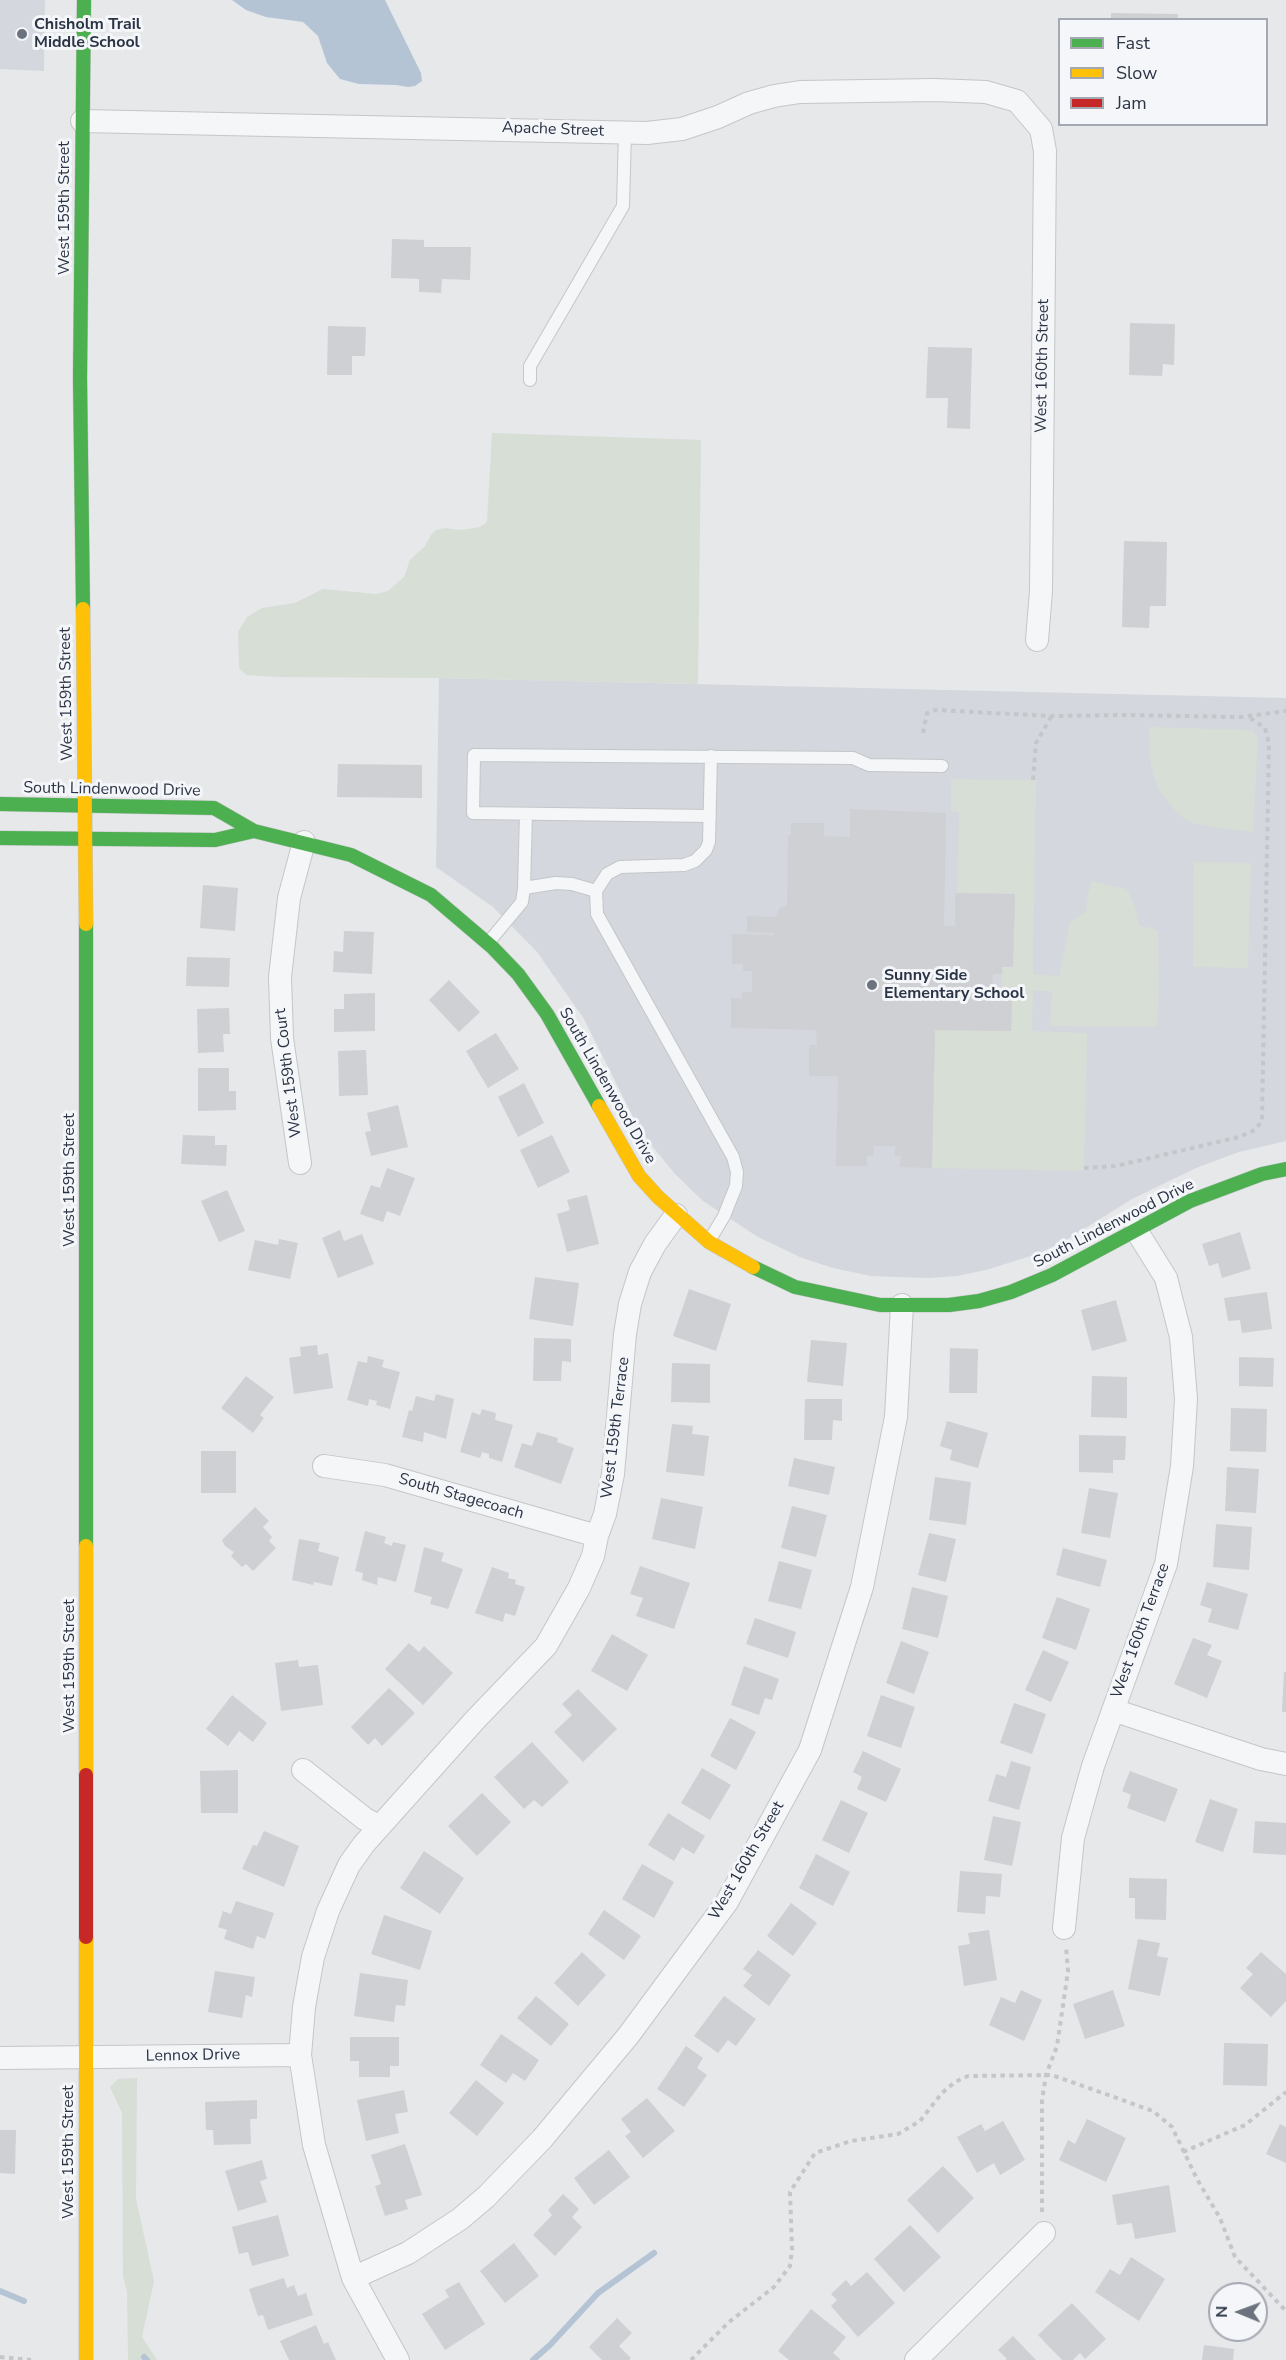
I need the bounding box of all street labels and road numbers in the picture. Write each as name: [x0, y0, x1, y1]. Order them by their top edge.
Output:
street label: Apache Street: [502, 119, 604, 141]
street label: West 159th Street: [55, 141, 75, 275]
street label: West 160th Street: [1032, 299, 1054, 433]
street label: West 159th Street: [56, 627, 78, 761]
street label: South Lindenwood Drive: [23, 779, 201, 801]
street label: South Lindenwood Drive: [554, 1004, 660, 1168]
street label: West 159th Court: [272, 1007, 306, 1139]
street label: West 159th Street: [60, 1113, 80, 1247]
street label: South Lindenwood Drive: [1031, 1175, 1197, 1273]
street label: West 159th Terrace: [598, 1356, 634, 1500]
street label: South Stagecoach: [396, 1470, 526, 1524]
street label: West 160th Terrace: [1108, 1561, 1174, 1701]
street label: West 159th Street: [60, 1599, 80, 1733]
street label: West 160th Street: [705, 1798, 789, 1924]
street label: Lennox Drive: [146, 2046, 240, 2066]
street label: West 159th Street: [59, 2085, 79, 2219]

